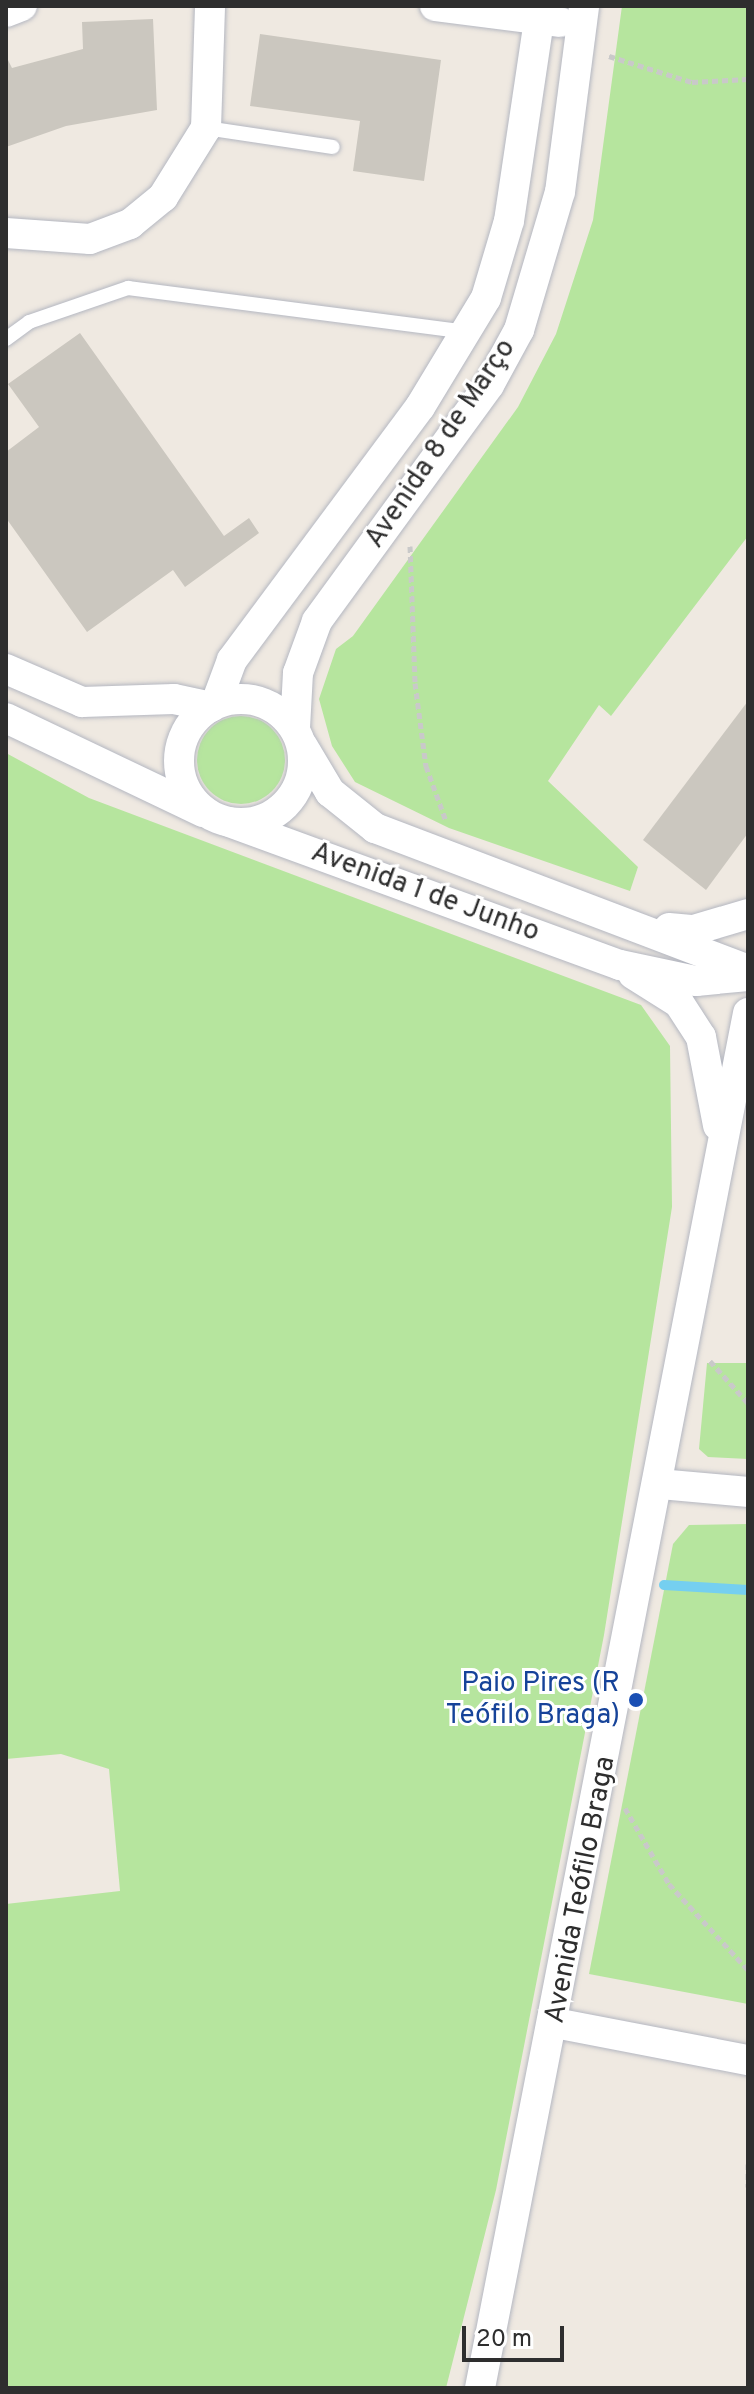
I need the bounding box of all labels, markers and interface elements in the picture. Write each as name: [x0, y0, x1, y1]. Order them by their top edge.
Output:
street label: Avenida 8 de Março: [359, 333, 523, 555]
street label: Avenida 1 de Junho: [306, 836, 544, 950]
place label: Paio Pires (R Teófilo Braga): [446, 1667, 620, 1733]
marker: Paio Pires (R Teófilo Braga): [627, 1691, 645, 1709]
street label: Avenida Teófilo Braga: [539, 1753, 623, 2027]
scale bar: [466, 2310, 568, 2360]
text: 20 m: [476, 2325, 532, 2355]

